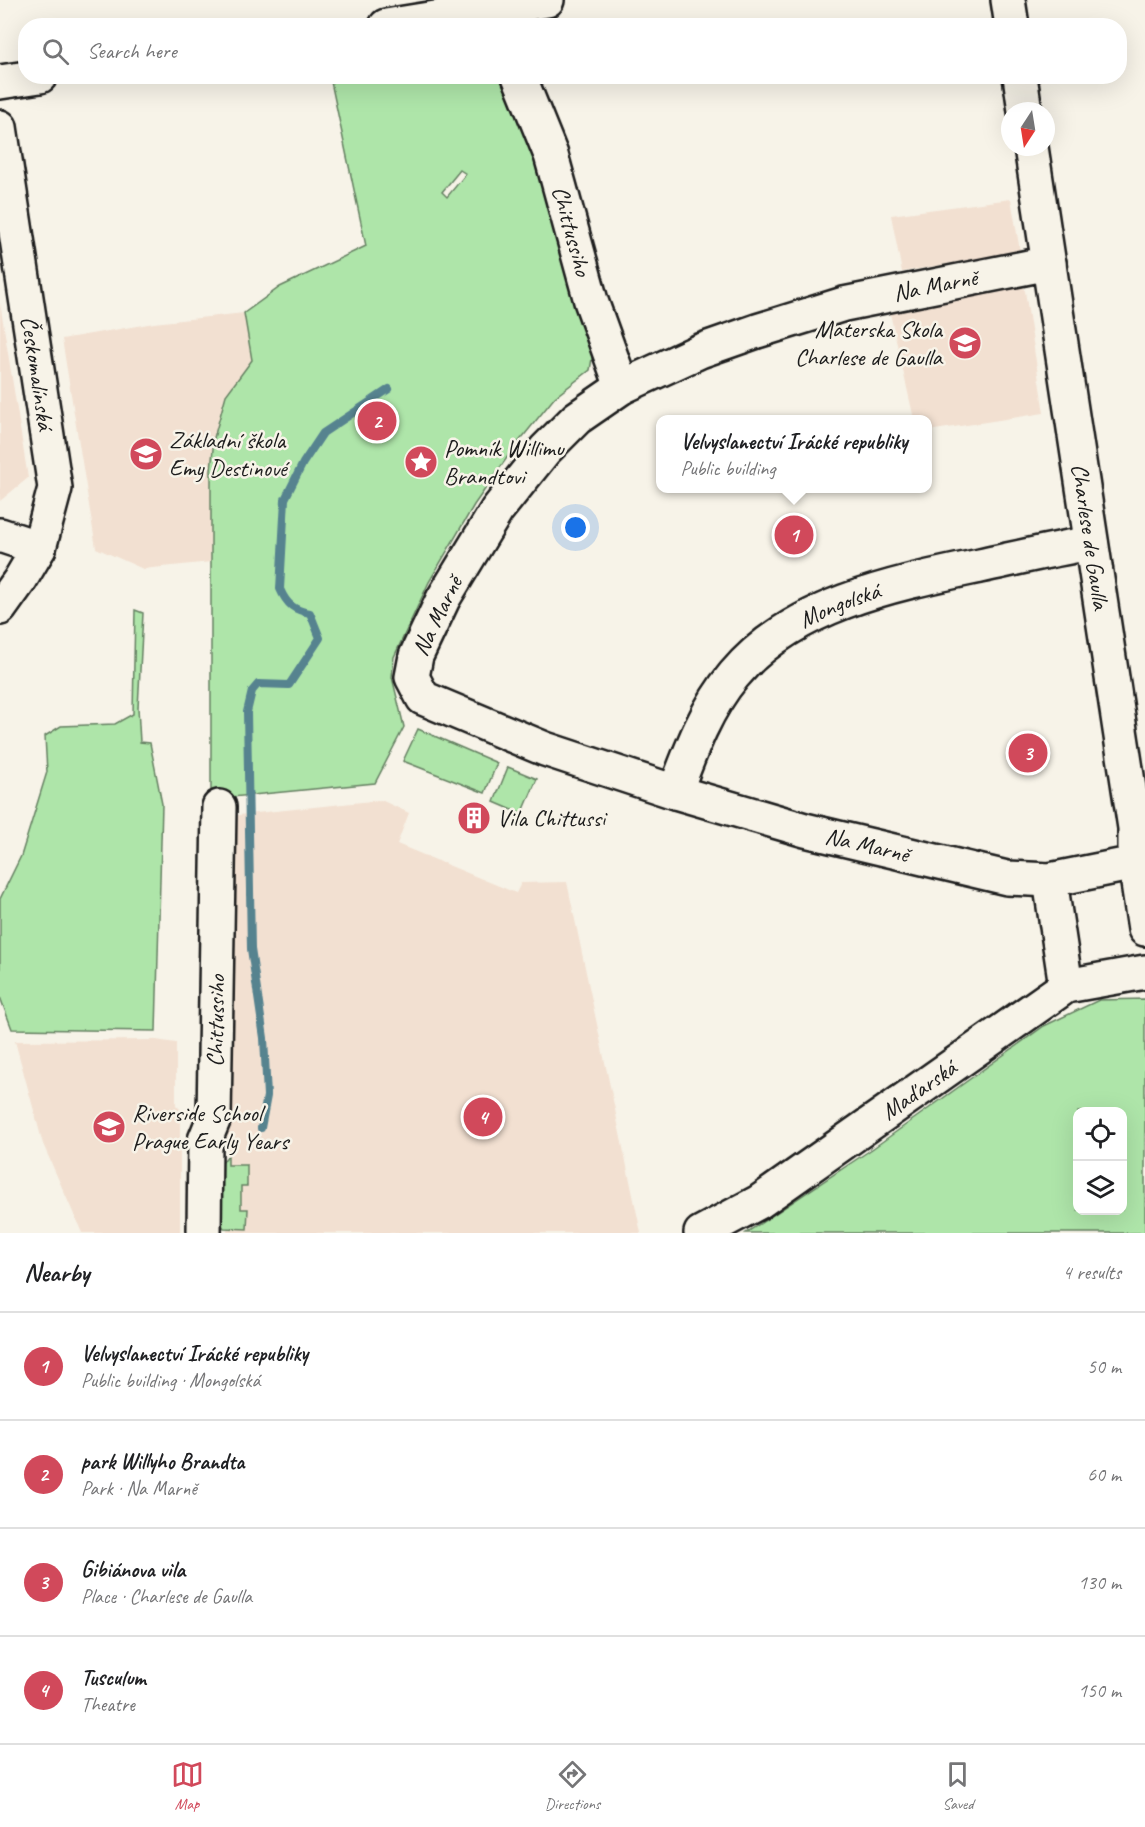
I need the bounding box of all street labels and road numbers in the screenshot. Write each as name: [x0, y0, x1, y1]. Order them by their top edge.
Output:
street label: Chittussiho: [545, 183, 599, 281]
street label: Na Marně: [891, 262, 983, 308]
street label: Českomalínská: [14, 314, 61, 435]
street label: Charlese de Gaulla: [1065, 461, 1117, 613]
street label: Na Marně: [405, 568, 470, 661]
street label: Mongolská: [794, 575, 886, 635]
street label: Na Marně: [822, 820, 915, 870]
street label: Chittussiho: [200, 973, 231, 1067]
street label: Maďarská: [875, 1051, 964, 1126]

